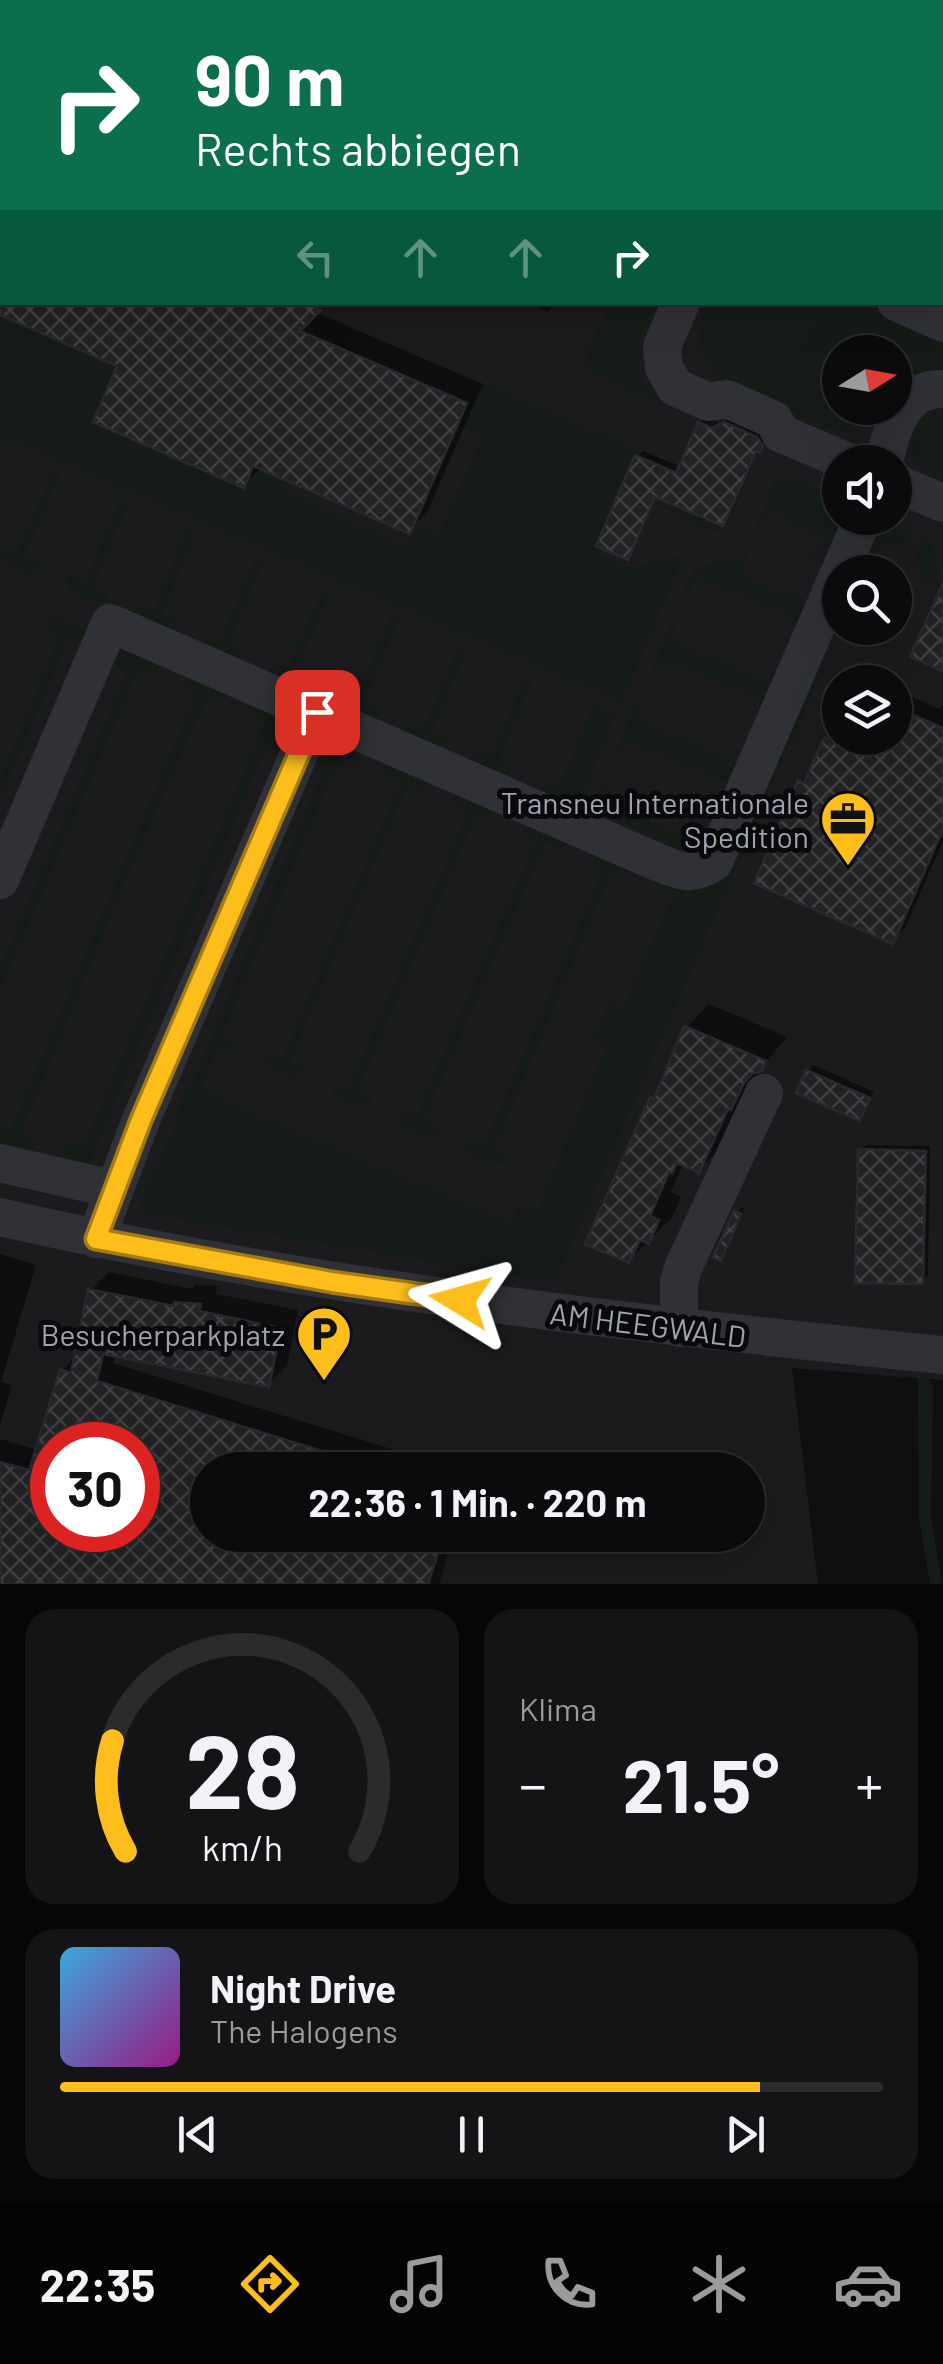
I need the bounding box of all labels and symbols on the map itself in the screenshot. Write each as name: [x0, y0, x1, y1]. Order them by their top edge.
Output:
north arrow: [822, 335, 912, 425]
pin: [275, 670, 360, 755]
place label: Transneu Internationale Spedition: [501, 784, 809, 854]
office icon: Transneu Internationale Spedition: [818, 789, 878, 868]
position arrow: [408, 1248, 512, 1352]
street label: AM HEEGWALD: [548, 1294, 748, 1354]
parking icon: Besucherparkplatz: [294, 1304, 354, 1383]
place label: Besucherparkplatz: [41, 1316, 285, 1352]
speed limit sign: 30: [30, 1422, 160, 1552]

